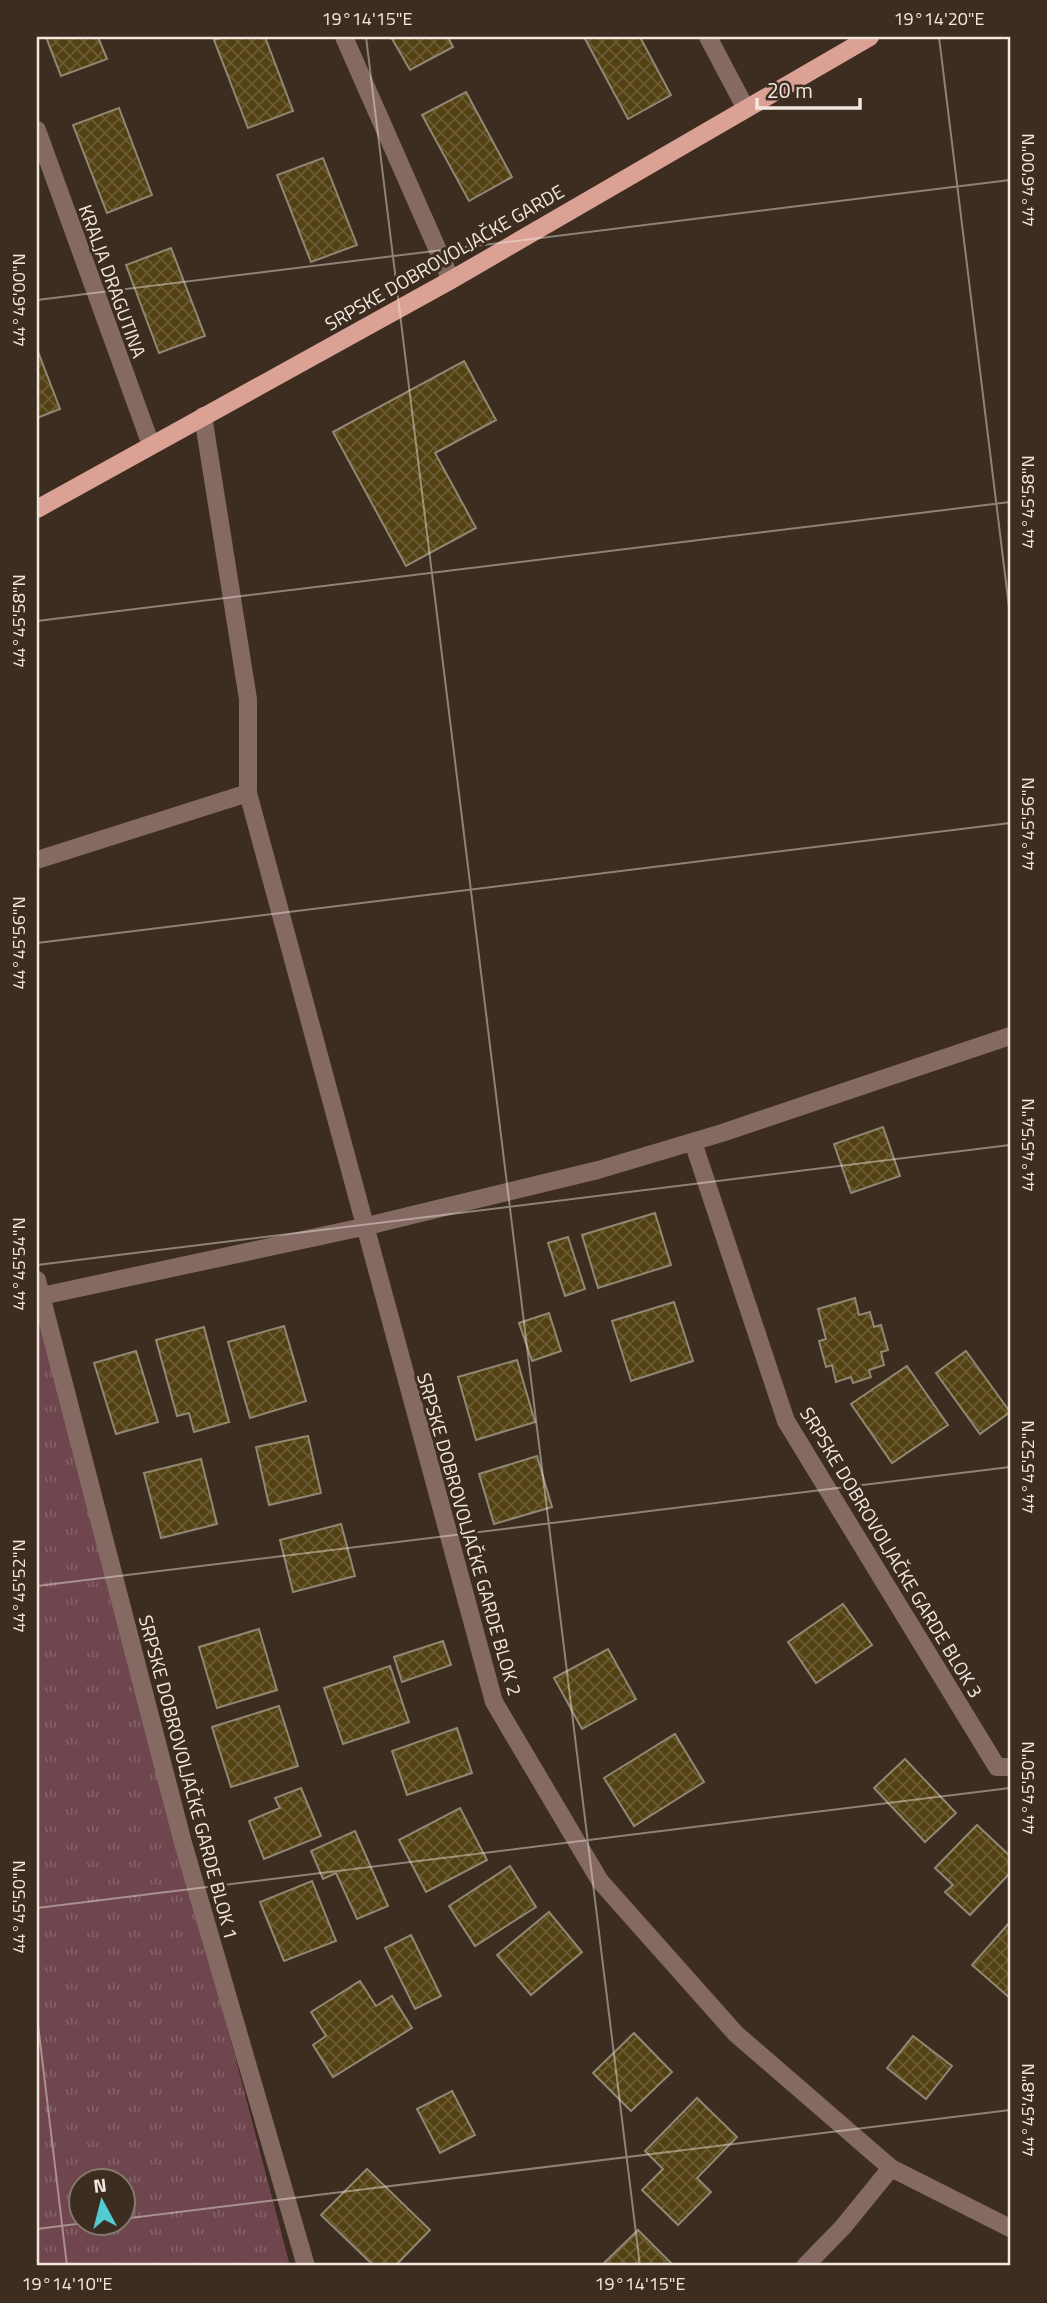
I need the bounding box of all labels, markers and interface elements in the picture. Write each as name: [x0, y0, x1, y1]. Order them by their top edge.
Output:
text: 19°14'15"E: [322, 5, 413, 32]
text: 19°14'20"E: [894, 5, 985, 32]
scale bar: [757, 66, 860, 110]
text: 20 m: [767, 74, 813, 106]
text: 44°46'00"N: [1014, 133, 1041, 227]
street label: SRPSKE DOBROVOLJAČKE GARDE: [319, 176, 569, 338]
street label: KRALJA DRAGUTINA: [72, 200, 154, 362]
text: 44°46'00"N: [5, 253, 32, 347]
text: 44°45'58"N: [1014, 455, 1041, 549]
text: 44°45'58"N: [5, 574, 32, 668]
text: 44°45'56"N: [1014, 777, 1041, 871]
text: 44°45'56"N: [5, 896, 32, 990]
text: 44°45'54"N: [1014, 1098, 1041, 1192]
text: 44°45'54"N: [5, 1217, 32, 1311]
street label: SRPSKE DOBROVOLJAČKE GARDE BLOK 2: [410, 1369, 530, 1699]
street label: SRPSKE DOBROVOLJAČKE GARDE BLOK 3: [793, 1401, 991, 1703]
text: 44°45'52"N: [1014, 1420, 1041, 1514]
text: 44°45'52"N: [5, 1539, 32, 1633]
street label: SRPSKE DOBROVOLJAČKE GARDE BLOK 1: [132, 1612, 246, 1942]
text: 44°45'50"N: [1014, 1741, 1041, 1835]
text: 44°45'50"N: [5, 1860, 32, 1954]
text: 44°45'48"N: [1014, 2063, 1041, 2157]
north arrow: [66, 2166, 136, 2236]
text: N: [92, 2169, 108, 2200]
text: 19°14'10"E: [22, 2270, 113, 2297]
text: 19°14'15"E: [595, 2270, 686, 2297]

